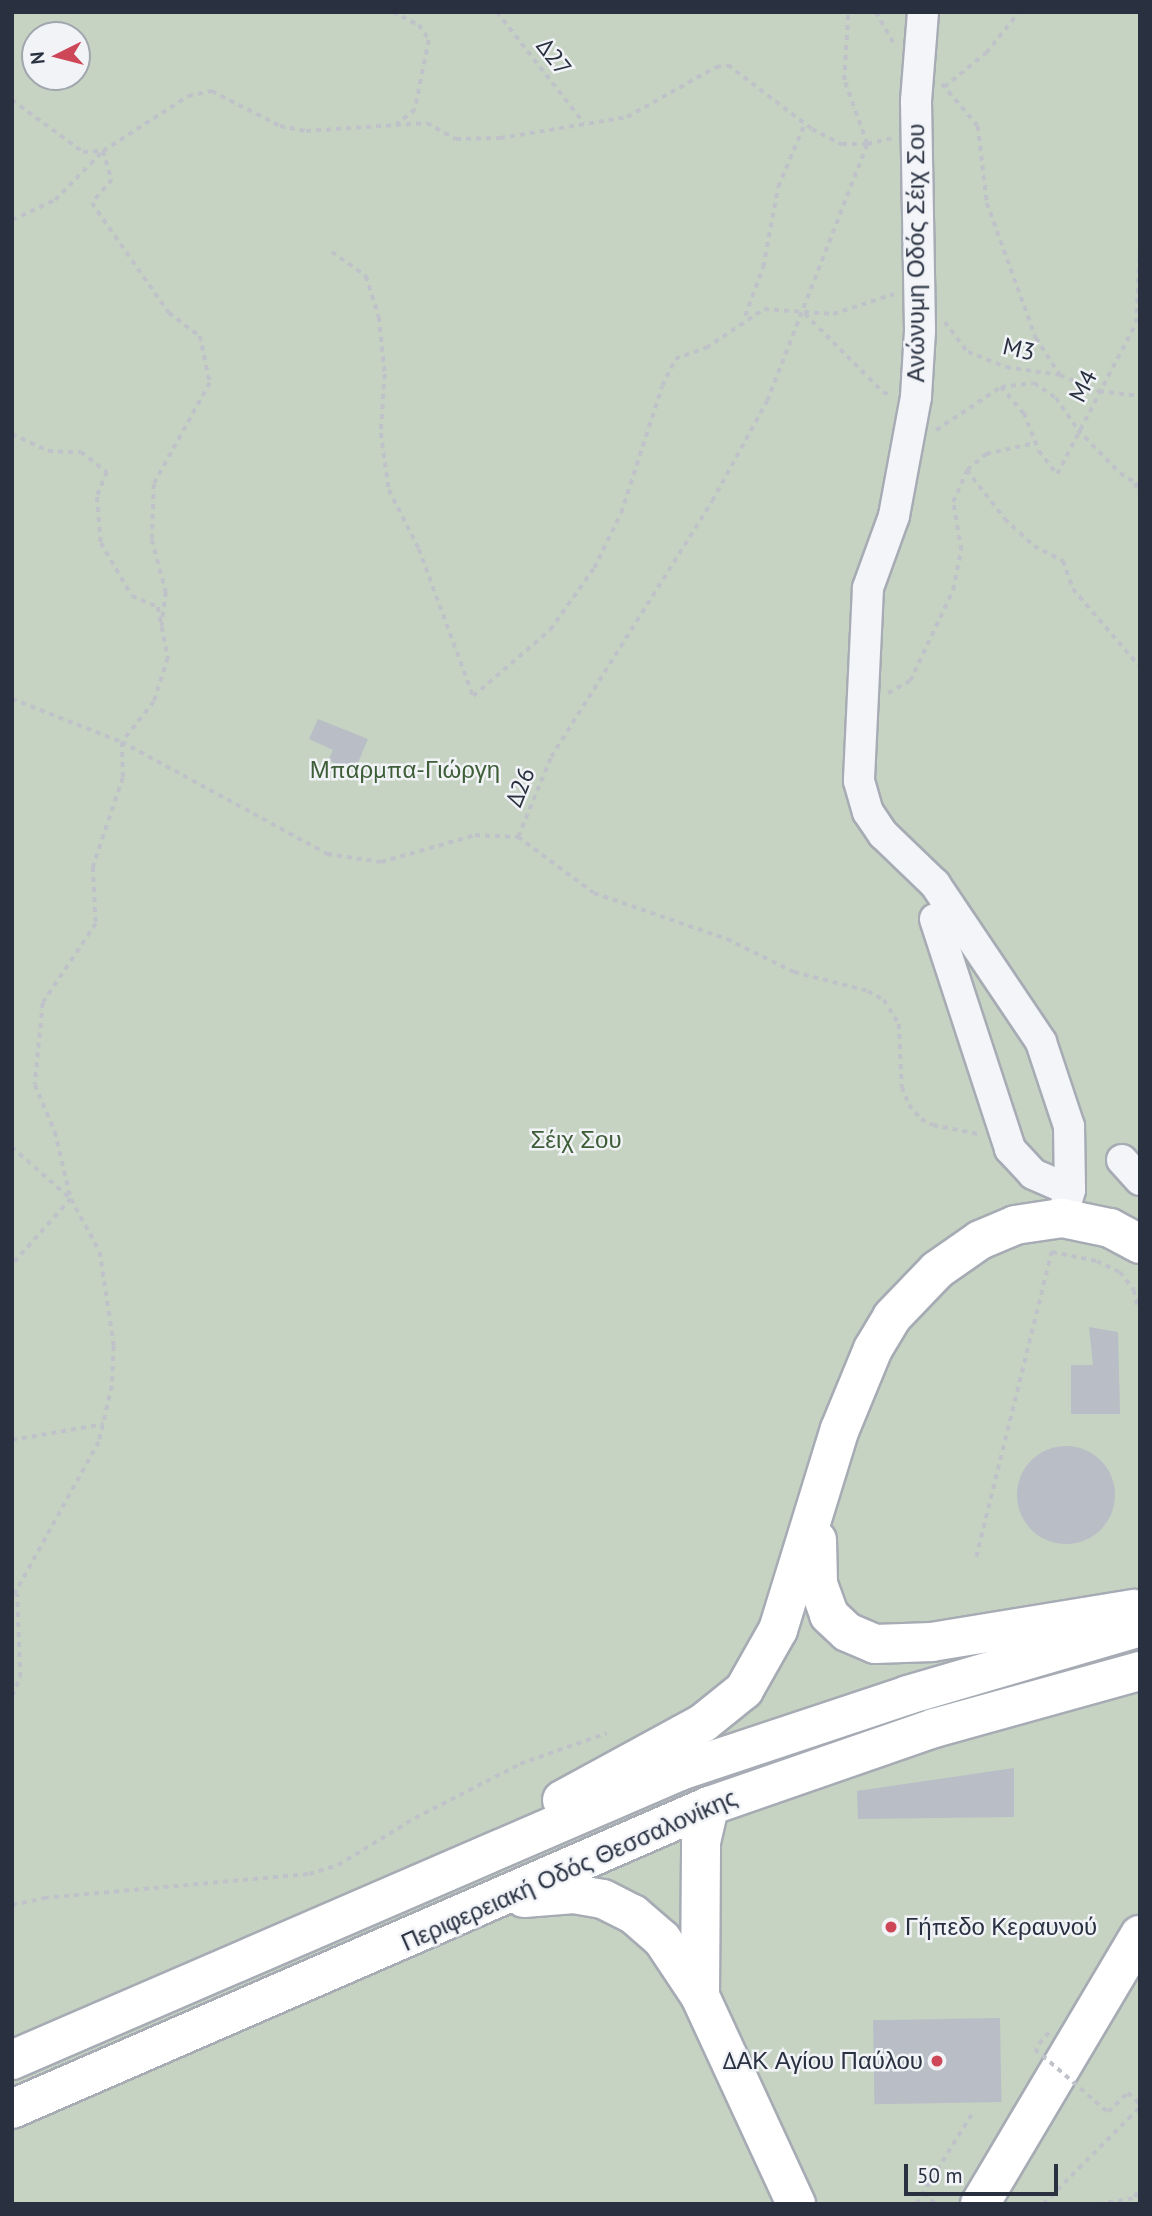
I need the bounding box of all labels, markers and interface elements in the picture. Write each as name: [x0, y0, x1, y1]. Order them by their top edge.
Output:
north arrow: [21, 21, 91, 91]
street label: Δ27: [530, 32, 578, 82]
text: N: [25, 51, 50, 65]
street label: Ανώνυμη Οδός Σέιχ Σου: [902, 124, 930, 382]
street label: M3: [1000, 331, 1038, 367]
street label: M4: [1063, 365, 1103, 407]
park label: Μπαρμπα-Γιώργη: [310, 756, 500, 784]
street label: Δ26: [499, 763, 541, 811]
park label: Σέιχ Σου: [530, 1126, 622, 1154]
street label: Περιφερειακή Οδός Θεσσαλονίκης: [397, 1783, 741, 1957]
place label: Γήπεδο Κεραυνού: [905, 1913, 1097, 1941]
marker: Γήπεδο Κεραυνού: [883, 1919, 899, 1935]
place label: ΔΑΚ Αγίου Παύλου: [723, 2047, 923, 2075]
marker: ΔΑΚ Αγίου Παύλου: [929, 2053, 945, 2069]
scale bar: [907, 2150, 1061, 2194]
text: 50 m: [917, 2162, 963, 2189]

